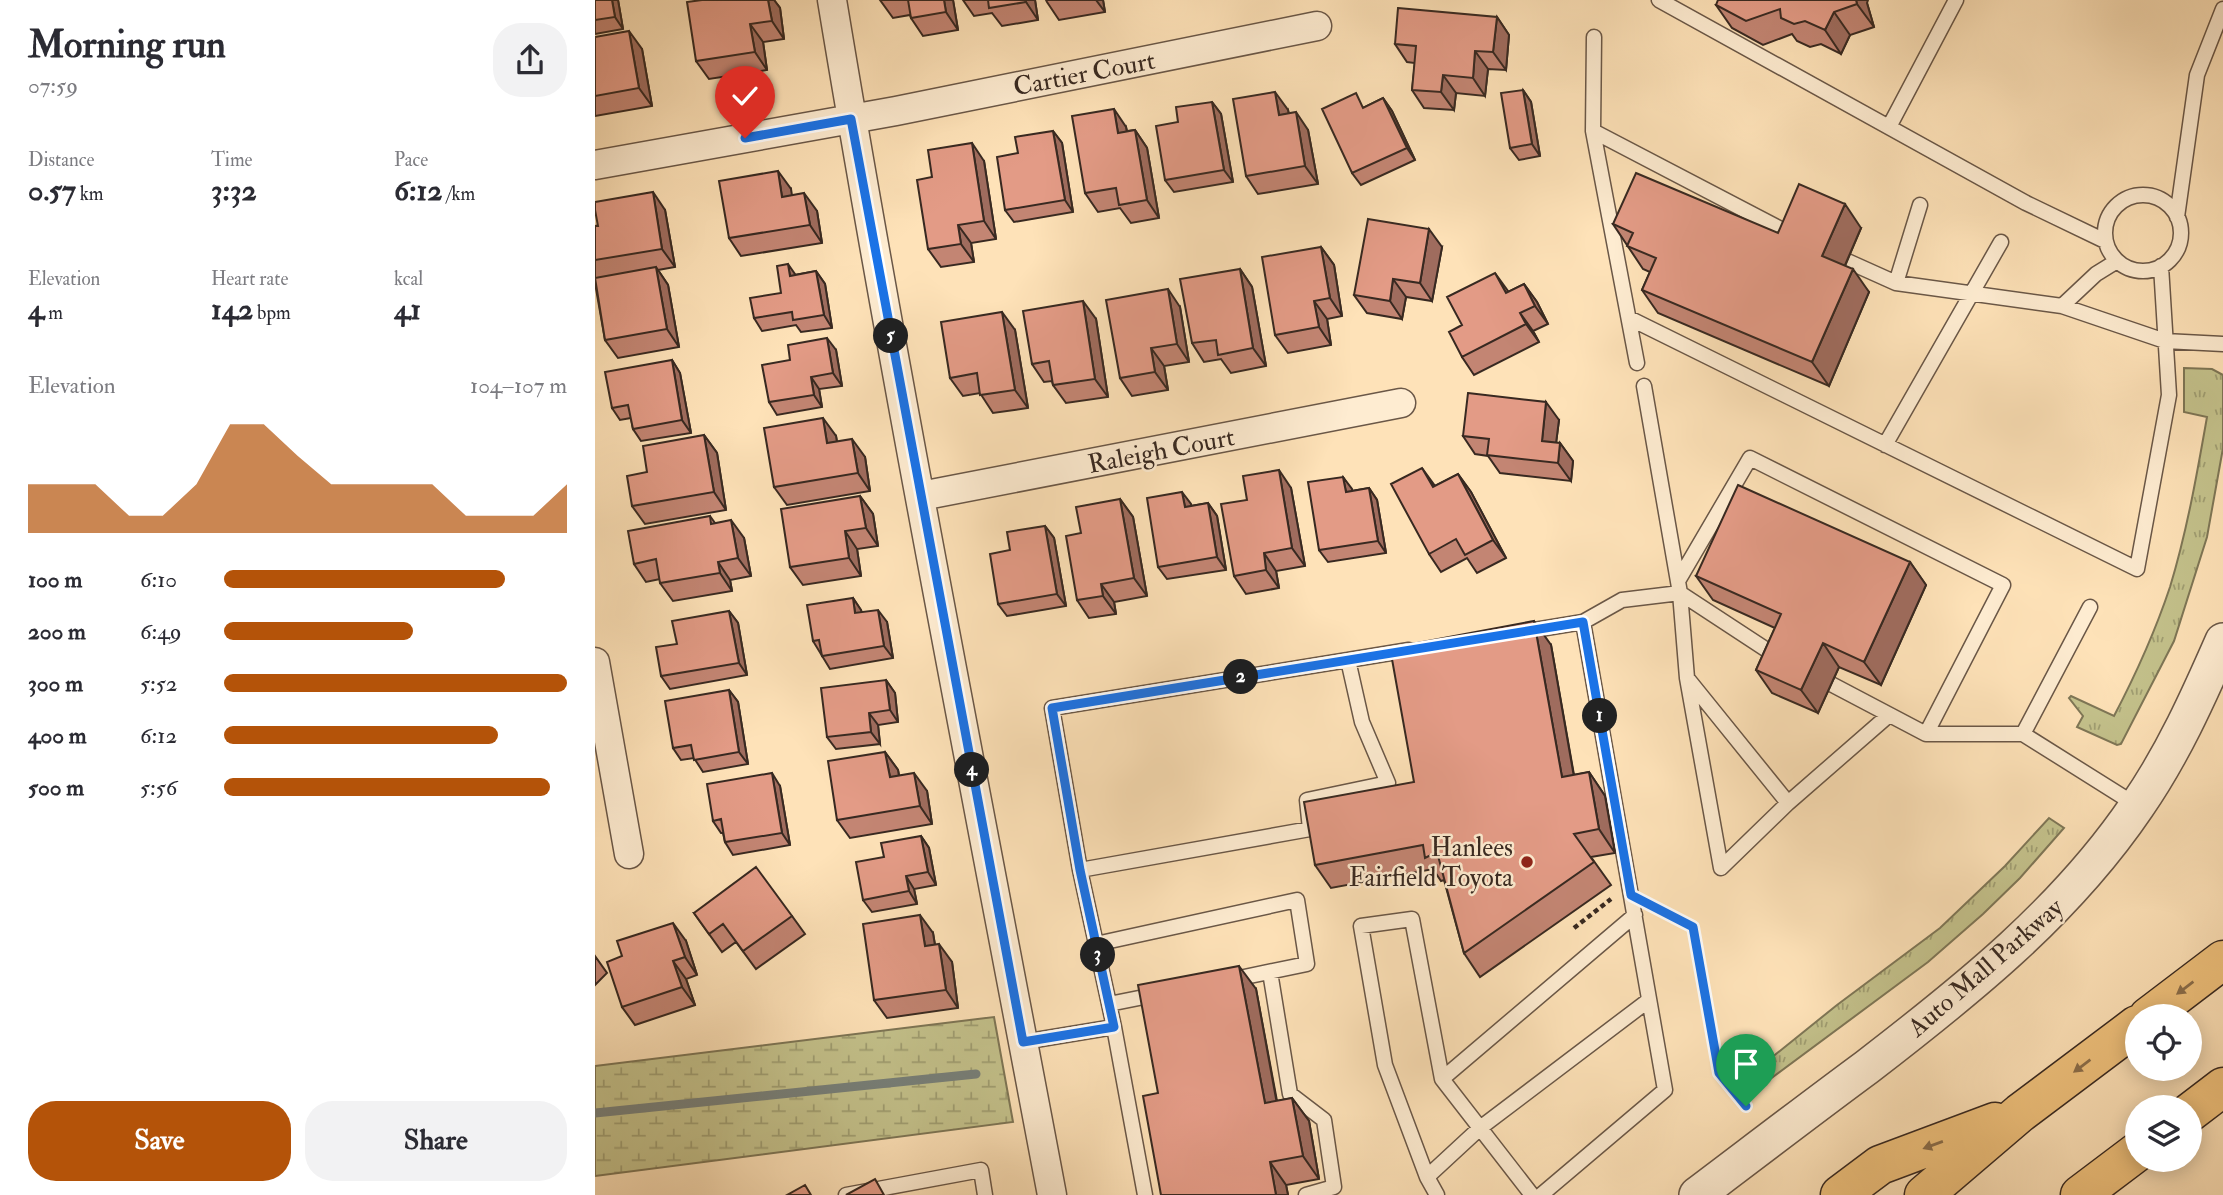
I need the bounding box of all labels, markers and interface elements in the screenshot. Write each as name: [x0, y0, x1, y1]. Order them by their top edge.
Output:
text: Morning run: [28, 21, 226, 69]
button: share: [493, 23, 567, 97]
street label: Cartier Court: [1011, 45, 1158, 103]
pin: [715, 66, 775, 138]
text: 07:59: [28, 71, 78, 100]
icon: check: [726, 77, 764, 115]
text: Distance: [28, 148, 94, 172]
text: Time: [211, 148, 253, 172]
text: Pace: [394, 148, 428, 172]
text: 0.57: [28, 172, 76, 209]
text: 3:32: [211, 172, 257, 209]
text: 6:12: [394, 172, 442, 209]
text: km: [76, 182, 103, 206]
text: /km: [442, 182, 475, 206]
text: Elevation: [28, 267, 100, 291]
text: Heart rate: [211, 267, 288, 291]
text: kcal: [394, 267, 423, 291]
text: 4: [28, 291, 44, 328]
text: 142: [211, 291, 253, 328]
text: 41: [394, 291, 421, 328]
text: m: [44, 301, 63, 325]
text: bpm: [253, 301, 291, 325]
pin: 5: [873, 318, 909, 354]
text: 5: [886, 323, 895, 347]
text: Elevation: [28, 371, 116, 400]
text: 104–107 m: [470, 371, 567, 400]
street label: Raleigh Court: [1085, 421, 1237, 481]
text: 100 m: [28, 565, 82, 594]
text: 6:10: [140, 565, 177, 594]
text: 200 m: [28, 617, 86, 646]
text: 6:49: [140, 617, 181, 646]
pin: 2: [1223, 660, 1259, 694]
text: 2: [1236, 664, 1245, 688]
text: 300 m: [28, 669, 83, 698]
text: 5:52: [140, 669, 177, 698]
pin: 1: [1583, 698, 1618, 734]
text: 1: [1596, 703, 1603, 727]
text: 400 m: [28, 721, 87, 750]
text: 6:12: [140, 721, 177, 750]
pin: 4: [955, 752, 989, 788]
text: 4: [966, 757, 977, 781]
text: 500 m: [28, 773, 84, 802]
text: 5:56: [140, 773, 177, 802]
place label: Hanlees Fairfield Toyota: [1349, 832, 1513, 894]
marker: Hanlees Fairfield Toyota: [1519, 854, 1535, 870]
street label: Auto Mall Parkway: [1901, 891, 2070, 1045]
pin: 3: [1081, 937, 1115, 972]
text: 3: [1094, 942, 1101, 966]
one-way arrow: [2177, 981, 2195, 996]
map controls: [2125, 1004, 2202, 1172]
button: locate: [2125, 1004, 2202, 1081]
pin: [1716, 1034, 1776, 1106]
icon: arrive: [1727, 1045, 1765, 1083]
one-way arrow: [2073, 1059, 2091, 1073]
button: layers: [2125, 1095, 2202, 1172]
button: Save: [28, 1101, 291, 1181]
button: Share: [305, 1101, 567, 1181]
one-way arrow: [1922, 1140, 1943, 1151]

